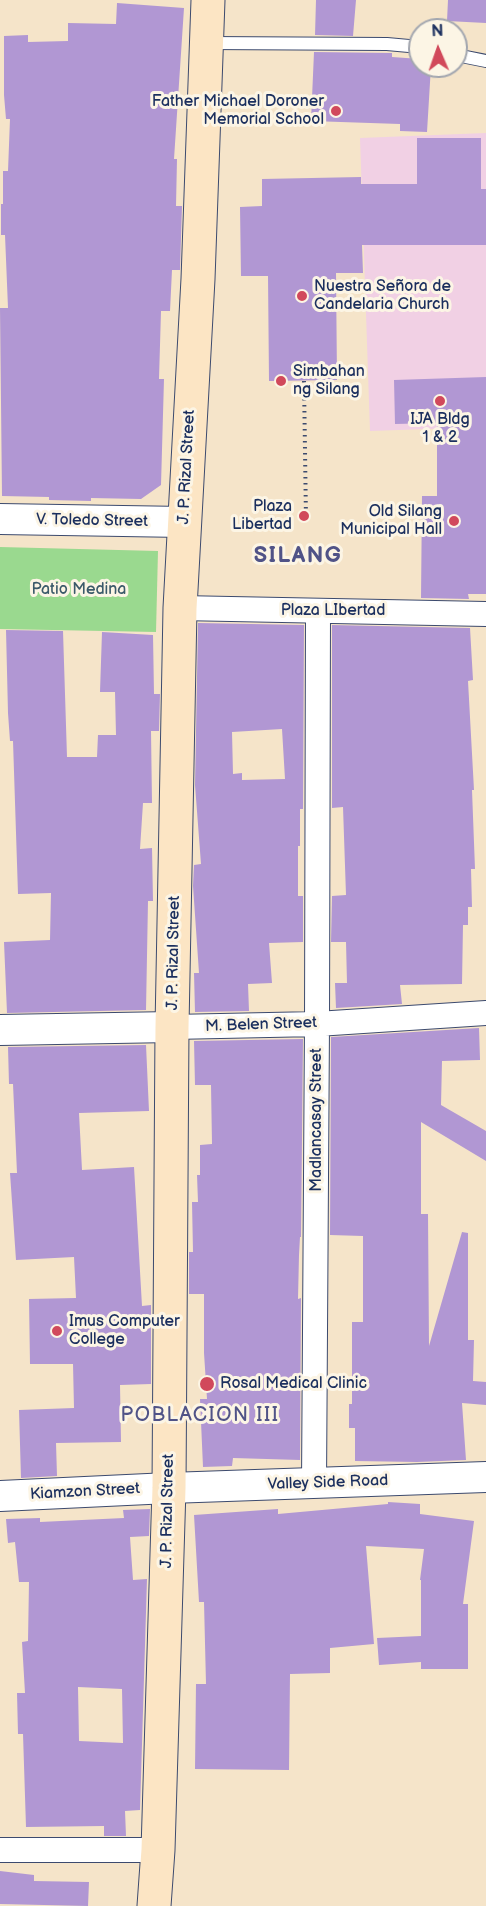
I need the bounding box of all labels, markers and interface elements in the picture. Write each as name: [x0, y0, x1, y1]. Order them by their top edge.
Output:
north arrow: [408, 18, 468, 78]
text: N: [431, 22, 444, 41]
place label: Father Michael Doroner Memorial School: [152, 92, 324, 130]
marker: Father Michael Doroner Memorial School: [329, 104, 343, 118]
place label: Nuestra Señora de Candelaria Church: [314, 277, 451, 315]
marker: Nuestra Señora de Candelaria Church: [295, 289, 309, 303]
place label: Simbahan ng Silang: [293, 362, 365, 400]
marker: Simbahan ng Silang: [274, 374, 288, 388]
marker: IJA Bldg 1 & 2: [433, 394, 447, 408]
street label: J. P. Rizal Street: [174, 409, 200, 525]
place label: IJA Bldg 1 & 2: [410, 410, 470, 448]
place label: Plaza Libertad: [232, 497, 292, 535]
place label: Old Silang Municipal Hall: [340, 502, 442, 540]
marker: Plaza Libertad: [297, 509, 311, 523]
street label: V. Toledo Street: [36, 510, 148, 532]
marker: Old Silang Municipal Hall: [447, 514, 461, 528]
district label: SILANG: [254, 543, 342, 569]
park label: Patio Medina: [32, 580, 126, 600]
street label: Plaza LIbertad: [281, 601, 385, 621]
street label: J. P. Rizal Street: [163, 896, 185, 1010]
street label: M. Belen Street: [205, 1013, 317, 1037]
street label: Madlancasay Street: [307, 1048, 327, 1192]
place label: Imus Computer College: [69, 1312, 180, 1350]
marker: Imus Computer College: [50, 1324, 64, 1338]
place label: Rosal Medical Clinic: [220, 1374, 367, 1394]
marker: Rosal Medical Clinic: [198, 1375, 216, 1393]
district label: POBLACION III: [121, 1404, 279, 1428]
street label: J. P. Rizal Street: [157, 1454, 179, 1568]
street label: Valley Side Road: [267, 1471, 389, 1495]
street label: Kiamzon Street: [29, 1480, 141, 1504]

